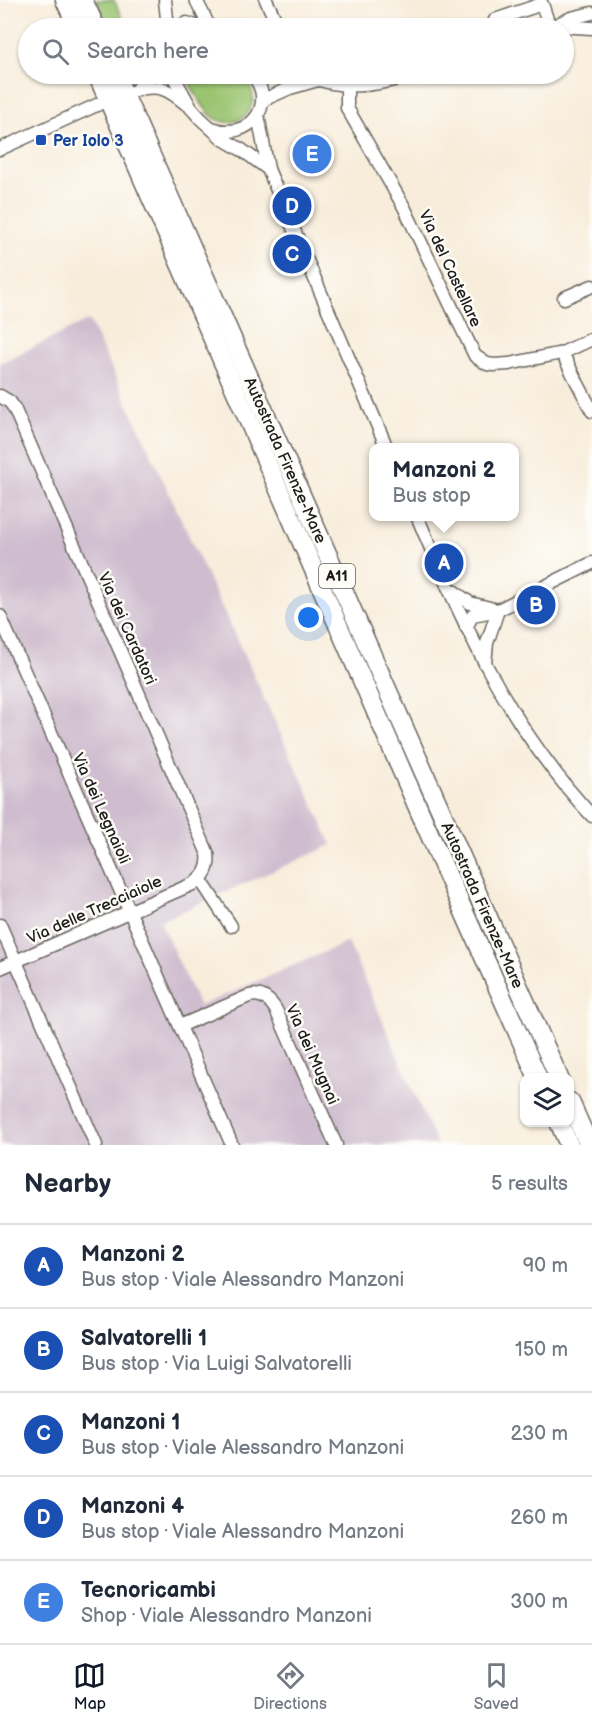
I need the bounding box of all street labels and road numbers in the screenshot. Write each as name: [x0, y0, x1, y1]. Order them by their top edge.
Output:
street label: Via del Castellare: [414, 207, 485, 331]
street label: Autostrada Firenze-Mare: [239, 375, 330, 547]
road number: A11: [319, 564, 355, 588]
street label: Via dei Cardatori: [93, 570, 160, 688]
street label: Via dei Legnaioli: [68, 750, 134, 867]
street label: Autostrada Firenze-Mare: [436, 820, 527, 992]
street label: Via delle Trecciaiole: [24, 872, 165, 949]
street label: Via dei Mugnai: [281, 1002, 342, 1108]

